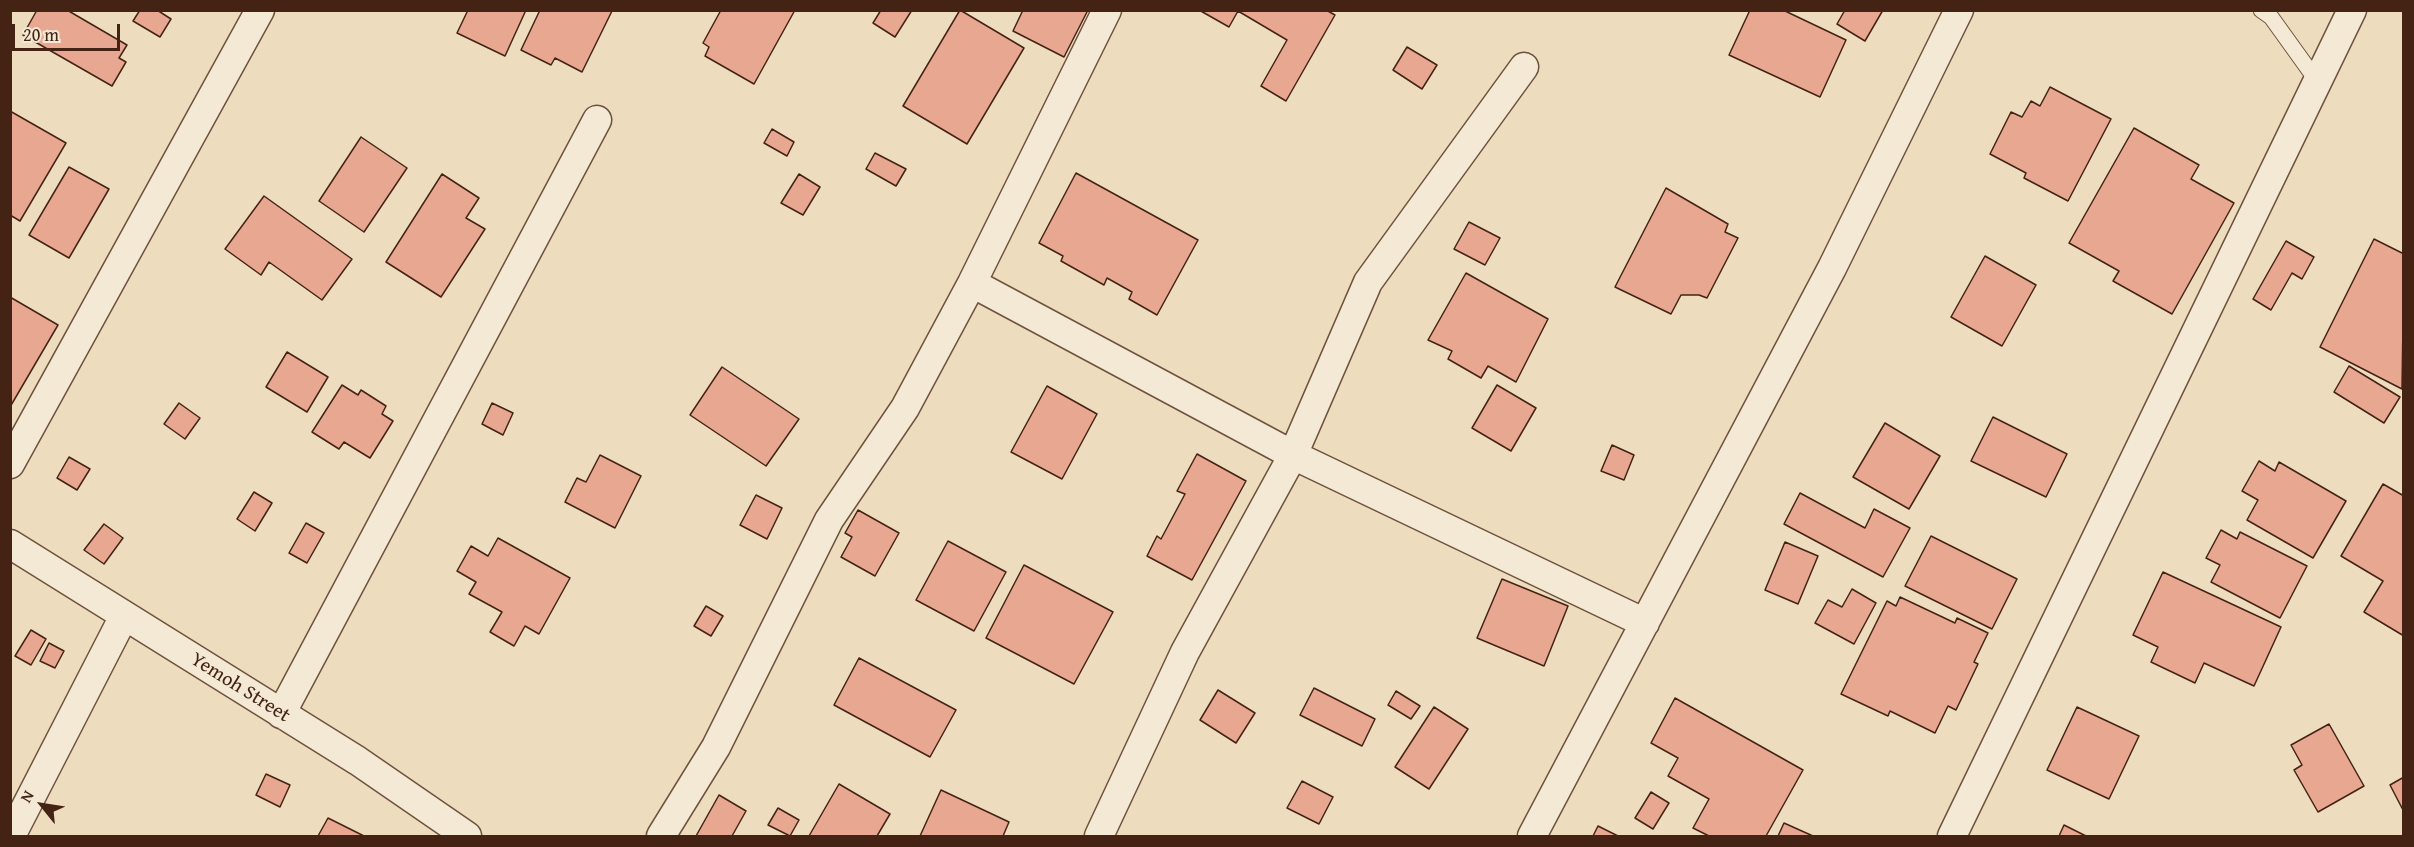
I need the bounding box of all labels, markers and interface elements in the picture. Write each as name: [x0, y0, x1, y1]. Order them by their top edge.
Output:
scale bar: [15, 12, 123, 50]
text: 20 m: [23, 21, 59, 48]
street label: Yemoh Street: [186, 648, 294, 728]
north arrow: [12, 775, 72, 835]
text: N: [13, 785, 39, 807]

